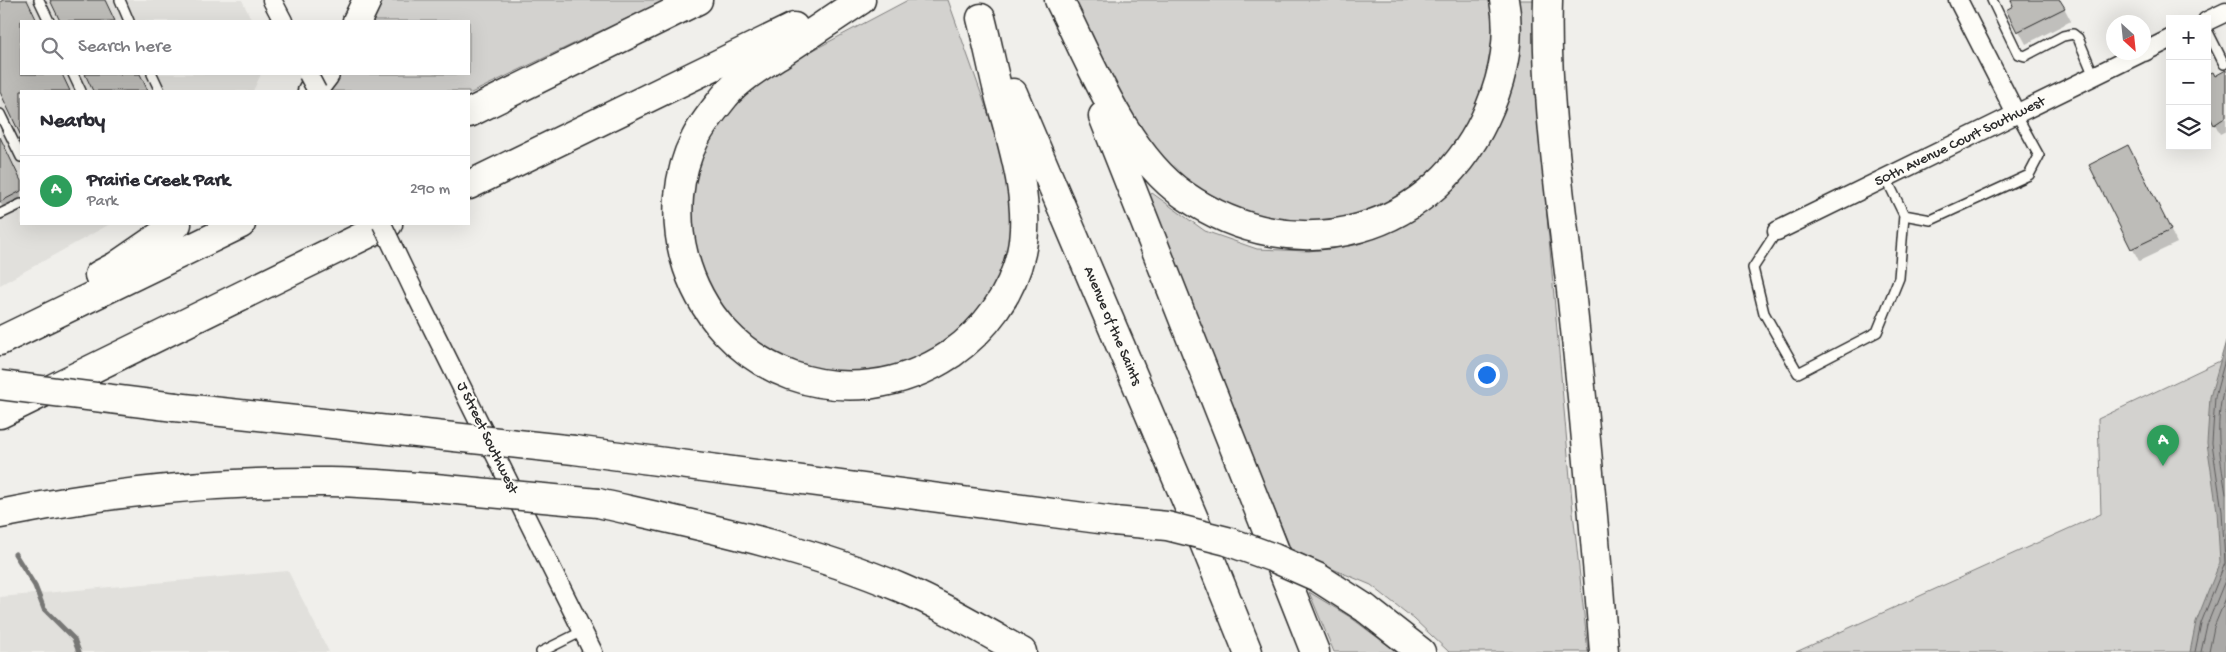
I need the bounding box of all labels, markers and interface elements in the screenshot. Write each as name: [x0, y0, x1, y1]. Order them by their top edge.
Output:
north arrow: [2106, 15, 2151, 60]
map controls: [2166, 15, 2211, 150]
button: +: [2166, 15, 2211, 60]
search box: [20, 20, 470, 75]
icon: search: [38, 34, 66, 62]
text: Search here: [78, 36, 172, 59]
button: −: [2166, 60, 2211, 105]
street label: 50th Avenue Court Southwest: [1872, 92, 2050, 191]
button: layers: [2166, 105, 2211, 150]
text: Nearby: [40, 110, 105, 135]
text: Prairie Creek Park: [87, 170, 230, 193]
text: A: [51, 181, 61, 200]
text: 290 m: [410, 181, 450, 200]
text: Park: [87, 193, 118, 212]
street label: Avenue of the Saints: [1079, 264, 1145, 389]
your location: [1474, 362, 1500, 388]
street label: J Street Southwest: [452, 379, 523, 498]
pin: A: [2147, 425, 2179, 466]

